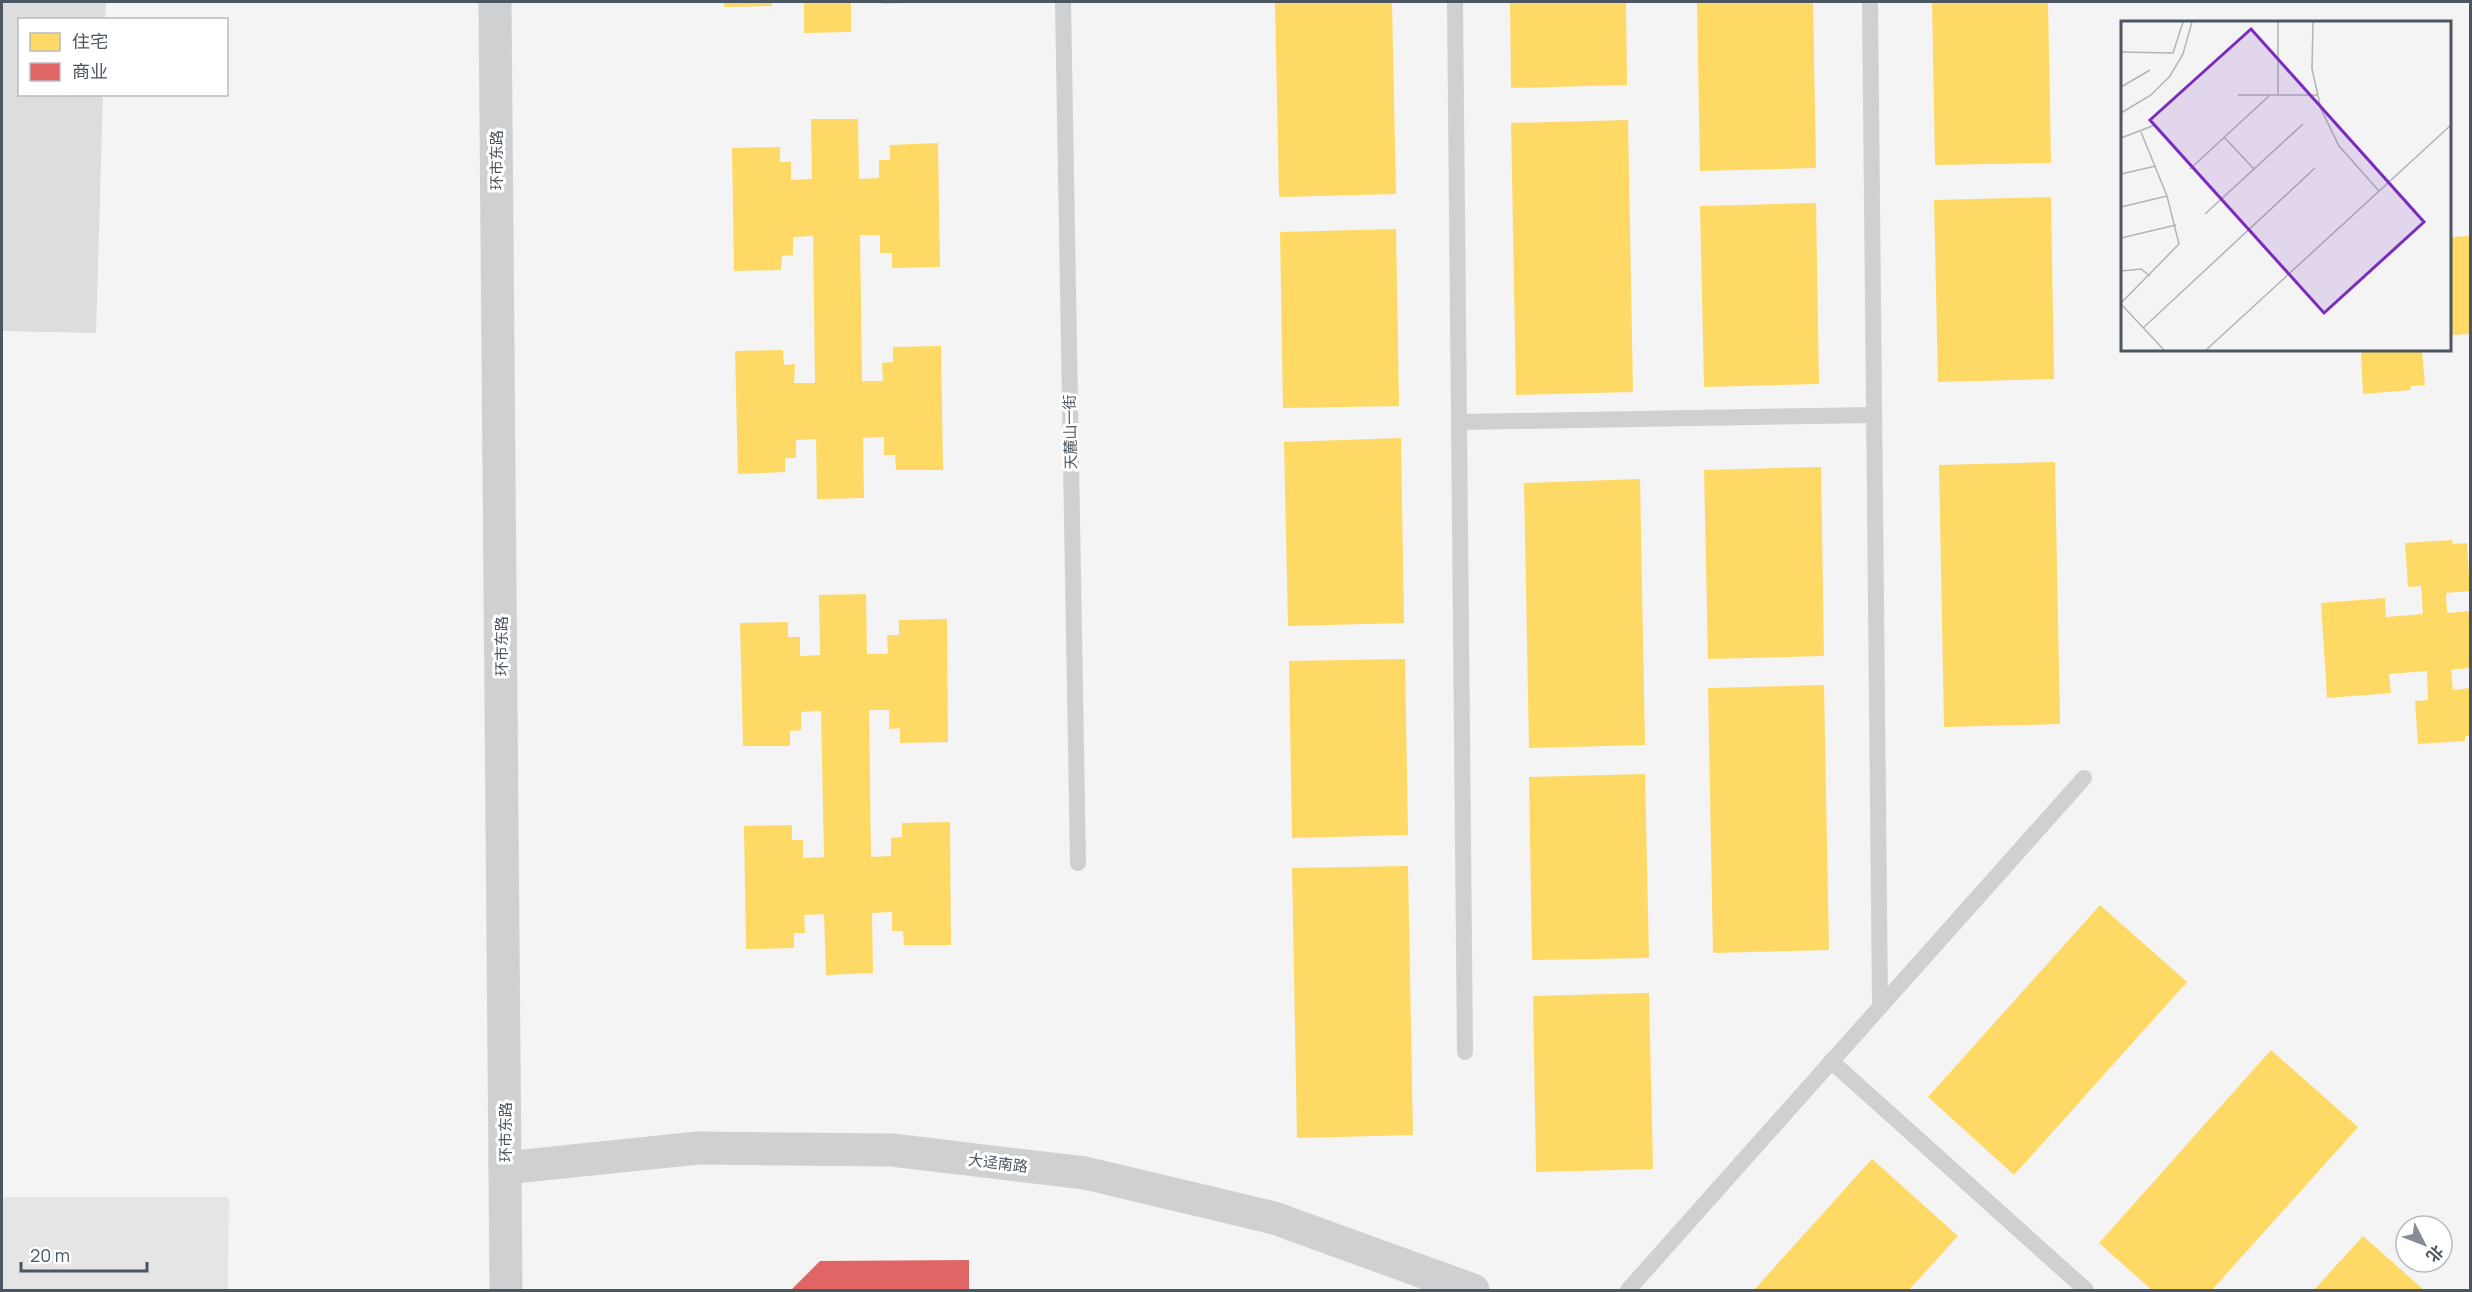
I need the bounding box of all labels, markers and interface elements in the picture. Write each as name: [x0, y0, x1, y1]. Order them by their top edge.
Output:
legend: [18, 18, 228, 96]
inset map: [2121, 21, 2451, 351]
text: 住宅: [72, 29, 108, 53]
text: 商业: [72, 59, 108, 83]
street label: 环市东路: [486, 130, 507, 190]
street label: 天麓山一街: [1059, 394, 1081, 470]
street label: 环市东路: [491, 616, 512, 676]
street label: 环市东路: [495, 1102, 516, 1162]
street label: 大迳南路: [967, 1149, 1029, 1177]
north arrow: [2394, 1214, 2454, 1274]
scale bar: [21, 1235, 147, 1273]
text: 北: [2422, 1241, 2449, 1267]
text: 20 m: [30, 1243, 70, 1267]

